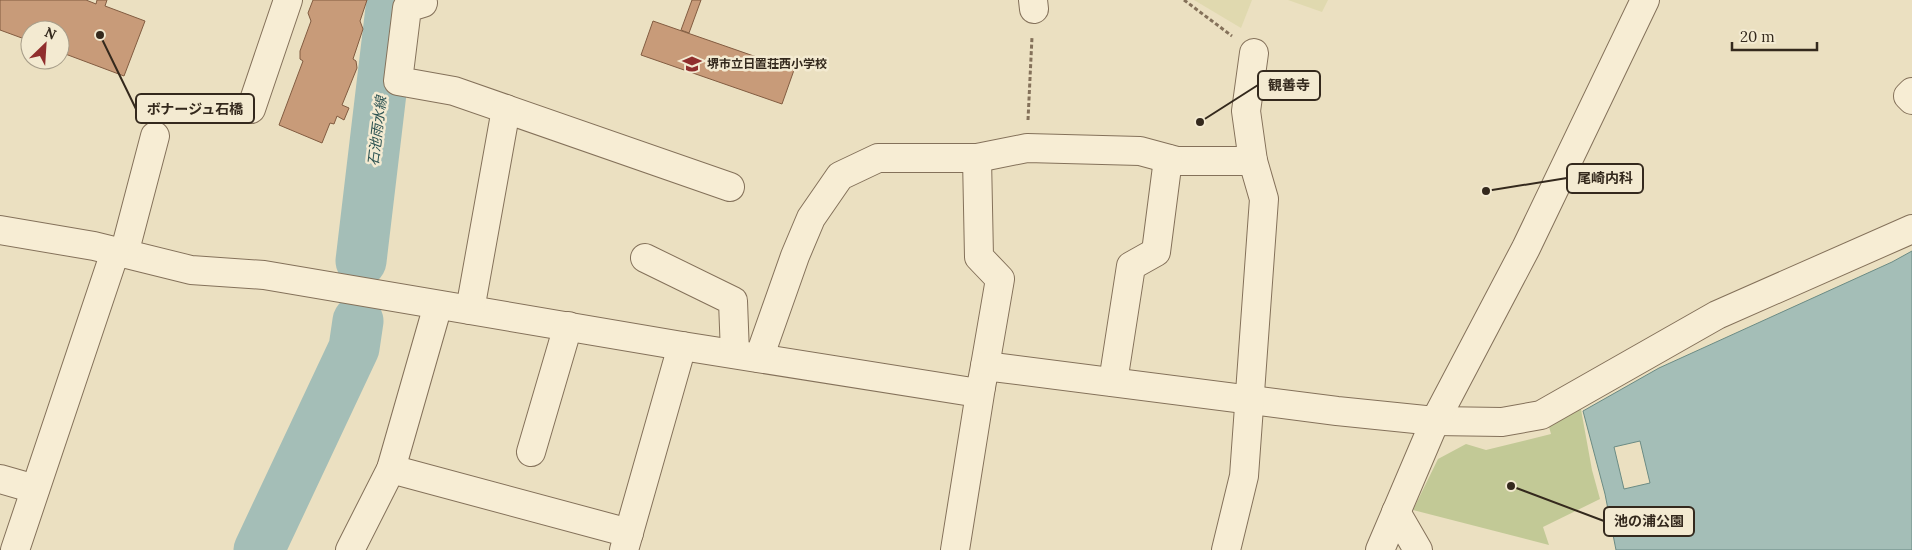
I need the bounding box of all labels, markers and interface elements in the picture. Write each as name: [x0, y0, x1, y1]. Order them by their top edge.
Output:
north arrow: [20, 20, 70, 70]
scale bar: [1732, 20, 1817, 52]
text: N: [42, 23, 59, 44]
text: 20 m: [1740, 27, 1775, 46]
school or university icon: 堺市立日置荘西小学校: [681, 53, 703, 75]
place label: 堺市立日置荘西小学校: [707, 56, 827, 71]
callout: 観善寺: [1258, 71, 1320, 100]
text: 観善寺: [1268, 76, 1310, 94]
water label: 石池雨水線: [364, 93, 390, 167]
callout: ボナージュ石橋: [136, 94, 254, 123]
text: ボナージュ石橋: [147, 100, 243, 118]
callout: 尾崎内科: [1567, 164, 1643, 193]
text: 尾崎内科: [1577, 169, 1633, 187]
callout: 池の浦公園: [1604, 507, 1694, 536]
text: 池の浦公園: [1614, 512, 1684, 530]

